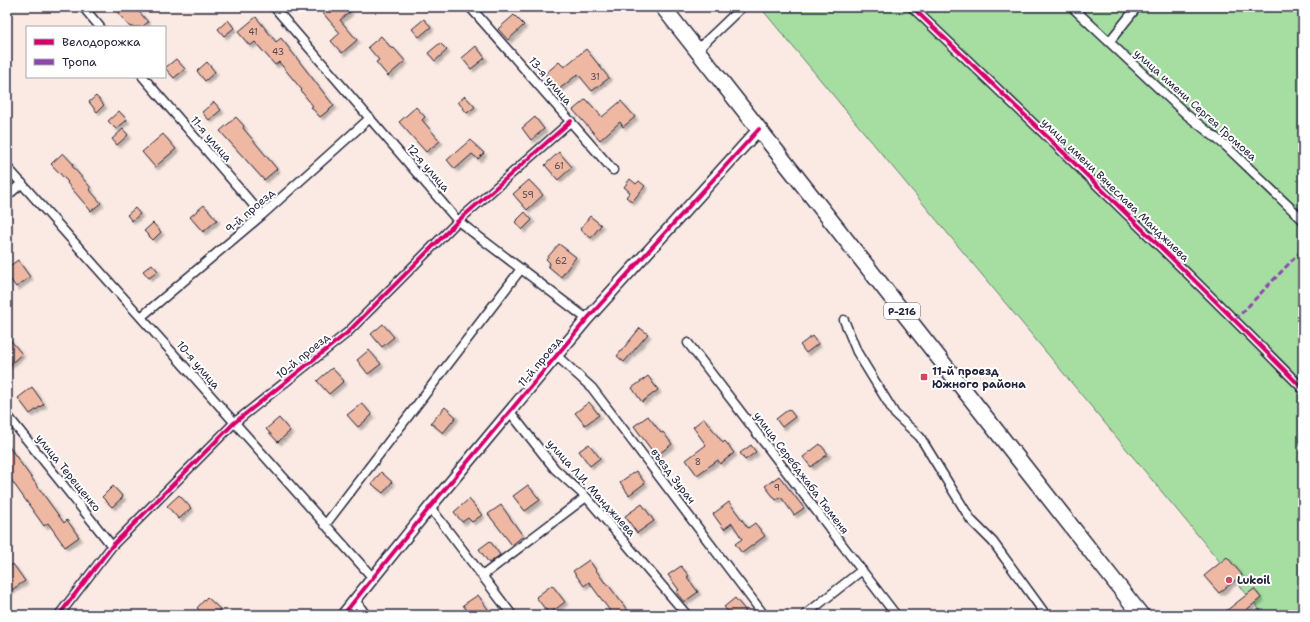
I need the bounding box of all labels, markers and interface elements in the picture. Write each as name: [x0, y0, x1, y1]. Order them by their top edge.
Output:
legend: [26, 26, 166, 78]
house number: 41: [248, 26, 258, 38]
text: Велодорожка: [62, 34, 141, 50]
house number: 43: [272, 46, 284, 58]
street label: улица имени Сергея Громова: [1130, 46, 1260, 164]
text: Тропа: [62, 54, 97, 70]
street label: 13-я улица: [525, 54, 575, 108]
house number: 31: [590, 71, 600, 83]
street label: 11-я улица: [187, 113, 235, 165]
street label: улица имени Вячеслава Манджиева: [1038, 115, 1192, 265]
street label: 12-я улица: [403, 141, 453, 195]
house number: 61: [554, 160, 564, 172]
street label: 9-й проезд: [222, 185, 278, 237]
house number: 59: [522, 189, 534, 201]
house number: 62: [555, 255, 567, 267]
road number: Р-216: [884, 303, 920, 319]
street label: 10-й проезд: [273, 330, 333, 382]
street label: 11-й проезд: [514, 334, 566, 390]
street label: 10-я улица: [173, 338, 223, 392]
place label: 11-й проезд Южного района: [932, 364, 1026, 392]
marker: 11-й проезд Южного района: [919, 372, 929, 382]
street label: улица Серебджаба Тюменя: [750, 409, 852, 537]
street label: улица Терещенко: [32, 431, 104, 515]
street label: улица Л.И. Манджиева: [543, 436, 639, 540]
street label: въезд Зурач: [647, 445, 699, 507]
house number: 8: [695, 456, 701, 468]
house number: 9: [774, 482, 780, 494]
place label: Lukoil: [1237, 573, 1271, 588]
marker: Lukoil: [1224, 575, 1234, 585]

